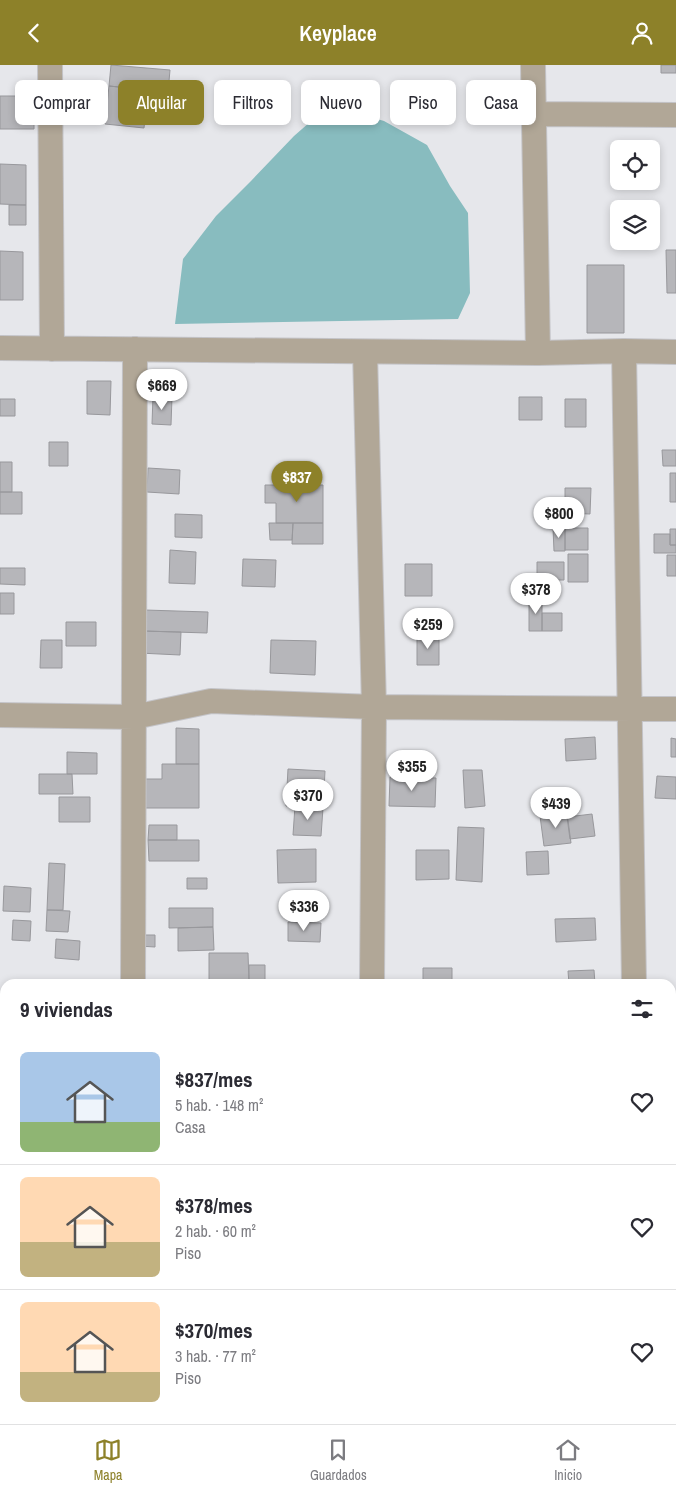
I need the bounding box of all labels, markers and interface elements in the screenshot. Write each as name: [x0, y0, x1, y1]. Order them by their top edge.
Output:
text: Keyplace: [299, 18, 377, 48]
icon: back: [20, 19, 48, 47]
icon: person: [628, 19, 656, 47]
chip: Comprar: [15, 80, 108, 125]
chip: Alquilar: [118, 80, 204, 125]
chip: Filtros: [214, 80, 291, 125]
chip: Nuevo: [301, 80, 380, 125]
chip: Piso: [390, 80, 456, 125]
chip: Casa: [466, 80, 536, 125]
map controls: [610, 140, 660, 250]
button: locate: [610, 140, 660, 190]
button: layers: [610, 200, 660, 250]
pin: $669: [132, 369, 192, 411]
text: $669: [147, 374, 177, 396]
pin: $837: [267, 461, 327, 503]
text: $837: [282, 466, 312, 488]
pin: $800: [529, 497, 589, 539]
text: $800: [544, 502, 574, 524]
pin: $378: [506, 573, 566, 615]
text: $378: [521, 578, 551, 600]
pin: $259: [398, 607, 458, 650]
text: $259: [413, 613, 443, 635]
pin: $355: [382, 749, 442, 792]
text: $355: [397, 755, 427, 777]
pin: $370: [278, 779, 338, 821]
text: $370: [293, 784, 323, 806]
pin: $439: [526, 787, 586, 829]
text: $439: [541, 792, 571, 814]
pin: $336: [274, 889, 334, 932]
text: $336: [289, 895, 319, 917]
text: 9 viviendas: [20, 995, 113, 1024]
icon: filters: [628, 995, 656, 1023]
text: $837/mes: [175, 1065, 253, 1094]
icon: home: [60, 1072, 120, 1132]
icon: heart: [628, 1088, 656, 1116]
text: 5 hab. · 148 m²: [175, 1094, 263, 1116]
text: Casa: [175, 1116, 206, 1138]
text: $378/mes: [175, 1191, 253, 1220]
icon: home: [60, 1197, 120, 1257]
icon: heart: [628, 1213, 656, 1241]
text: 2 hab. · 60 m²: [175, 1220, 256, 1242]
text: Piso: [175, 1242, 201, 1264]
text: $370/mes: [175, 1316, 253, 1345]
icon: home: [60, 1322, 120, 1382]
icon: heart: [628, 1338, 656, 1366]
text: 3 hab. · 77 m²: [175, 1345, 256, 1367]
text: Piso: [175, 1367, 201, 1389]
tab: Mapa: [94, 1436, 122, 1484]
tab: Guardados: [310, 1436, 367, 1484]
tab: Inicio: [554, 1436, 582, 1484]

